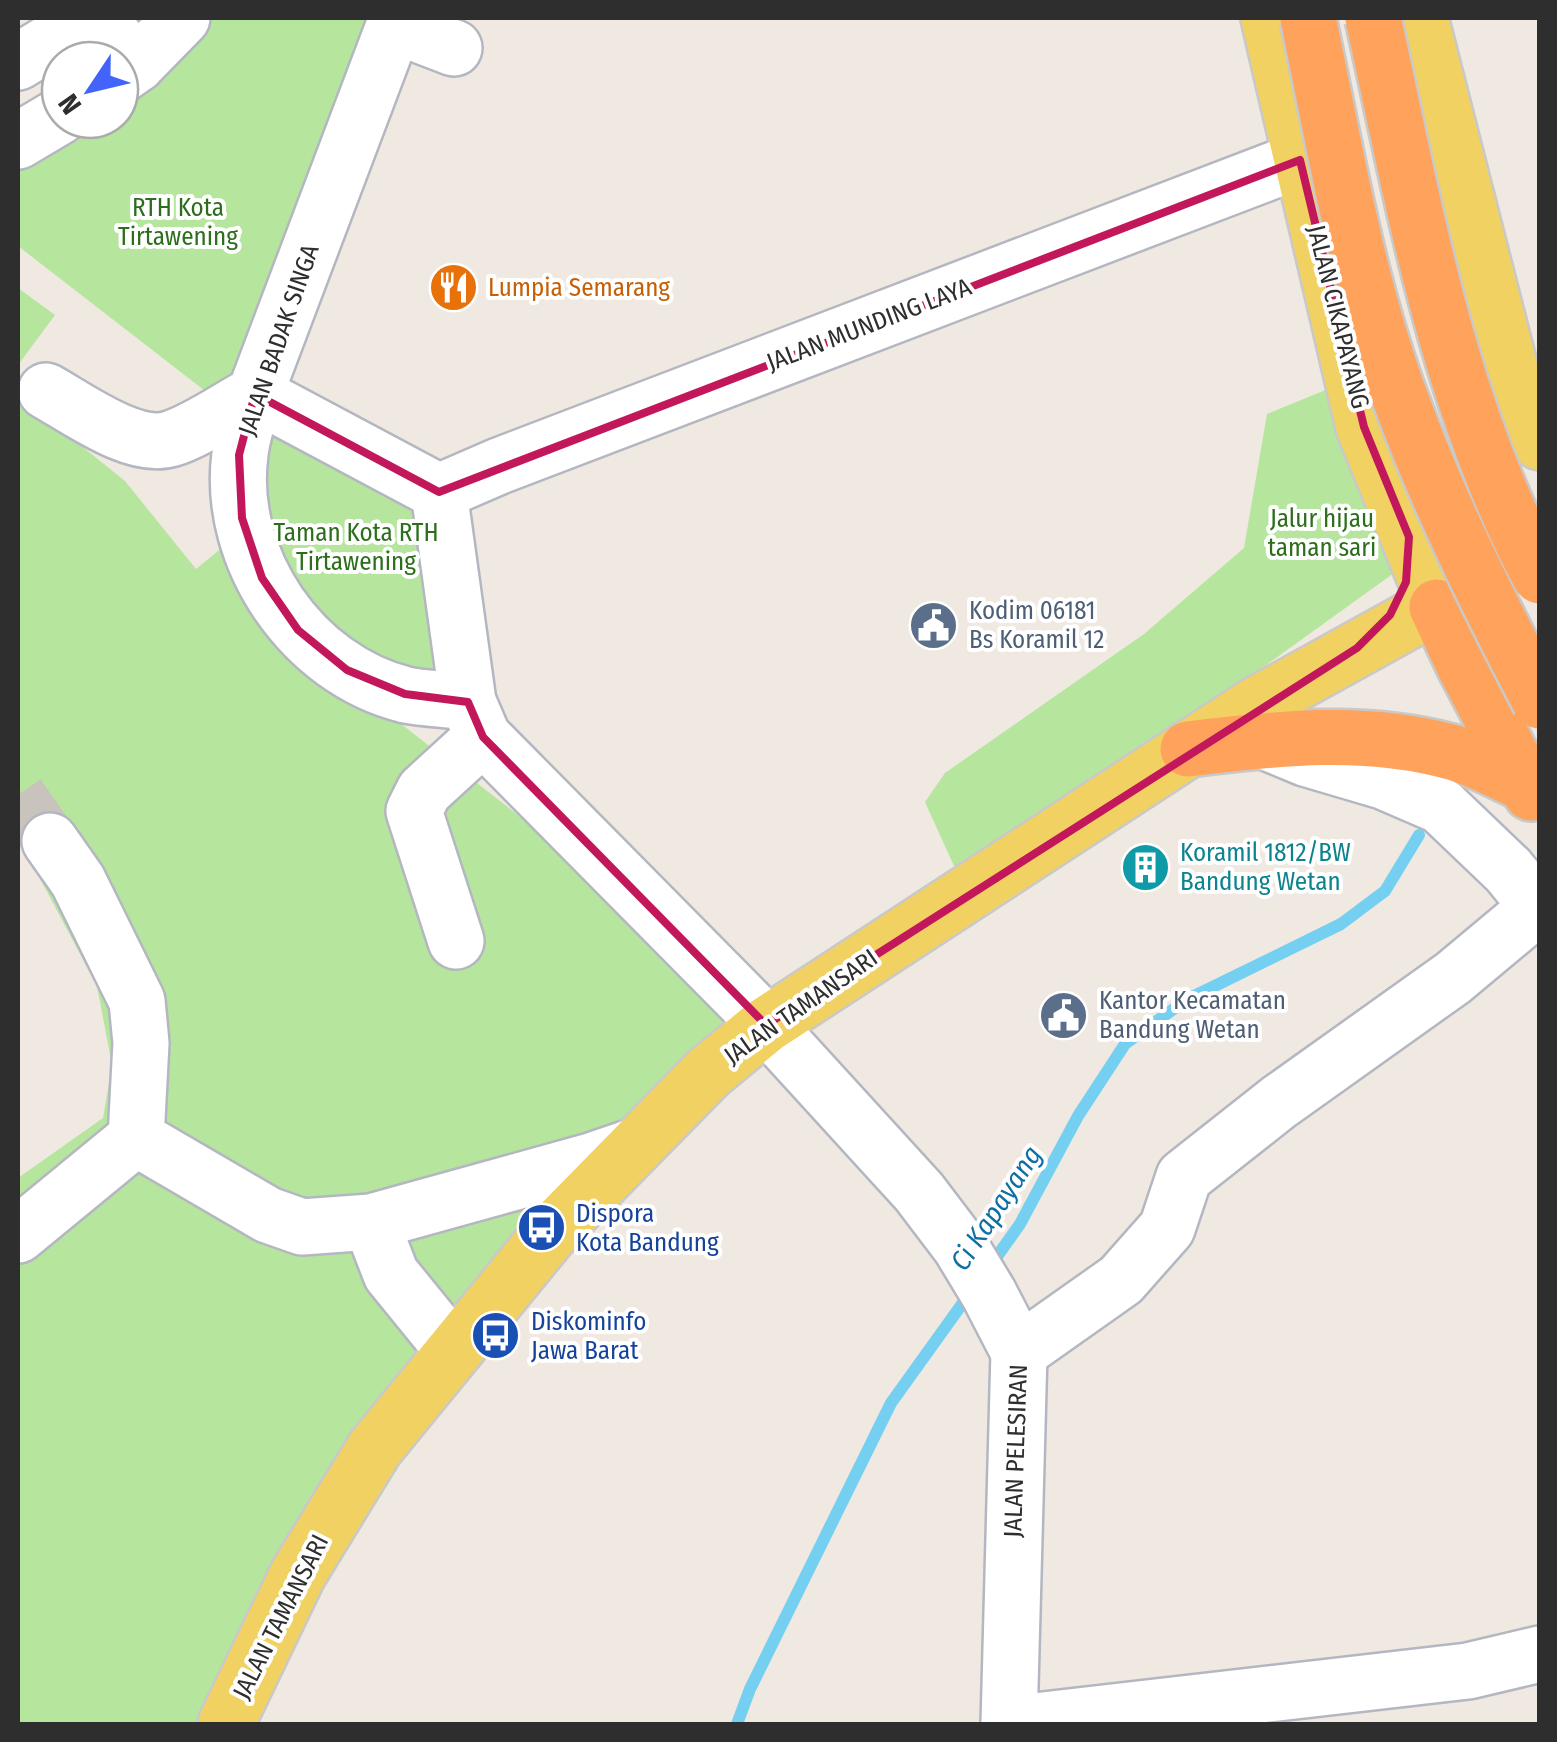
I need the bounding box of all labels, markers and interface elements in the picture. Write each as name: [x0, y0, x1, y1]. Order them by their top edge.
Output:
north arrow: [40, 40, 140, 140]
text: N: [52, 88, 88, 120]
park label: RTH Kota Tirtawening: [118, 193, 238, 252]
street label: JALAN CIKAPAYANG: [1301, 222, 1375, 412]
street label: JALAN BADAK SINGA: [232, 241, 326, 439]
restaurant icon: Lumpia Semarang: [427, 262, 479, 314]
street label: JALAN MUNDING LAYA: [762, 272, 976, 378]
place label: Lumpia Semarang: [488, 273, 670, 303]
park label: Jalur hijau taman sari: [1268, 504, 1376, 563]
park label: Taman Kota RTH Tirtawening: [273, 518, 439, 577]
place label: Kodim 06181 Bs Koramil 12: [969, 596, 1104, 655]
public building icon: Kodim 06181 Bs Koramil 12: [908, 599, 960, 651]
place label: Koramil 1812/BW Bandung Wetan: [1180, 838, 1351, 897]
building icon: Koramil 1812/BW Bandung Wetan: [1119, 841, 1171, 893]
street label: JALAN TAMANSARI: [718, 943, 884, 1071]
place label: Kantor Kecamatan Bandung Wetan: [1099, 986, 1286, 1045]
public building icon: Kantor Kecamatan Bandung Wetan: [1038, 989, 1090, 1041]
water label: Ci Kapayang: [944, 1139, 1048, 1277]
place label: Dispora Kota Bandung: [576, 1199, 719, 1258]
bus stop icon: Dispora Kota Bandung: [515, 1202, 567, 1254]
place label: Diskominfo Jawa Barat: [531, 1307, 646, 1366]
bus stop icon: Diskominfo Jawa Barat: [470, 1310, 522, 1362]
street label: JALAN PELESIRAN: [998, 1364, 1034, 1538]
street label: JALAN TAMANSARI: [227, 1530, 335, 1704]

